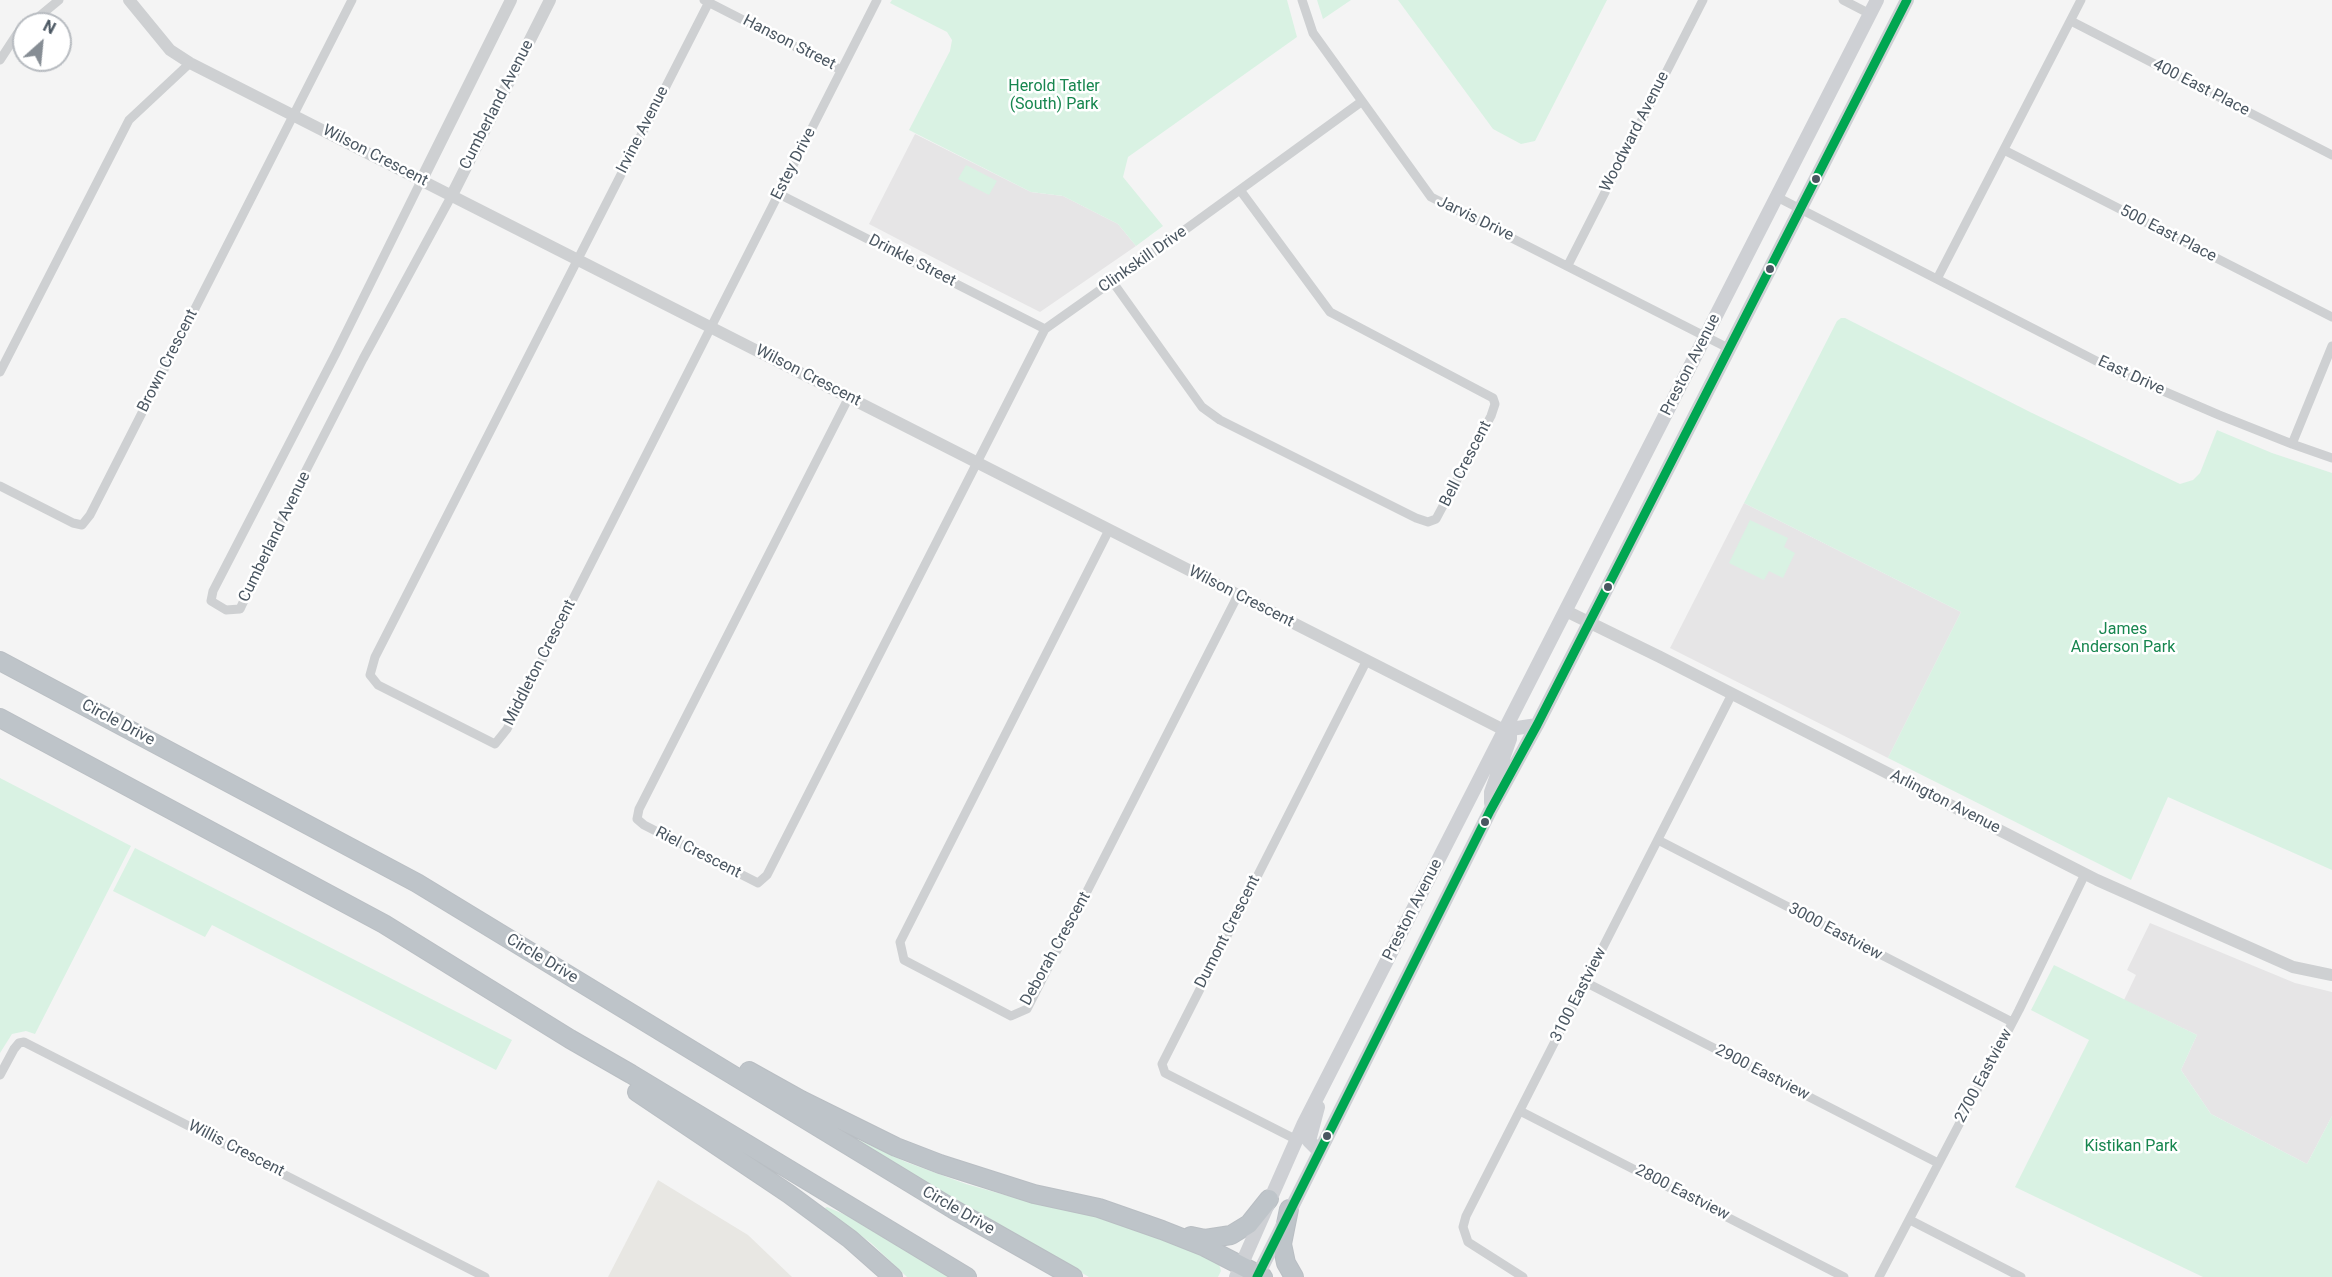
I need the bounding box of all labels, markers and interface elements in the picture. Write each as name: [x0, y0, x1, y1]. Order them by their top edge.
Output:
street label: Hanson Street: [739, 11, 839, 75]
north arrow: [12, 12, 72, 72]
text: N: [40, 16, 59, 38]
street label: Cumberland Avenue: [456, 37, 538, 173]
street label: 400 East Place: [2150, 55, 2252, 121]
street label: Woodward Avenue: [1596, 69, 1674, 195]
park label: Herold Tatler (South) Park: [1008, 77, 1100, 115]
street label: Irvine Avenue: [613, 83, 673, 177]
street label: Wilson Crescent: [319, 121, 431, 191]
street label: Estey Drive: [768, 125, 820, 203]
unlabelled marker: [1810, 173, 1822, 185]
street label: Jarvis Drive: [1434, 192, 1516, 246]
street label: 500 East Place: [2117, 201, 2219, 267]
street label: Clinkskill Drive: [1095, 223, 1191, 297]
street label: Drinkle Street: [865, 231, 959, 291]
unlabelled marker: [1764, 263, 1776, 275]
street label: Brown Crescent: [134, 307, 202, 415]
street label: Preston Avenue: [1657, 311, 1725, 419]
street label: Wilson Crescent: [752, 341, 864, 411]
street label: East Drive: [2095, 352, 2167, 400]
street label: Bell Crescent: [1436, 418, 1496, 510]
street label: Cumberland Avenue: [235, 469, 315, 605]
street label: Wilson Crescent: [1185, 562, 1297, 632]
unlabelled marker: [1602, 581, 1614, 593]
street label: Middleton Crescent: [500, 597, 580, 729]
park label: James Anderson Park: [2071, 620, 2175, 658]
street label: Circle Drive: [78, 696, 158, 750]
street label: Arlington Avenue: [1887, 766, 2003, 838]
unlabelled marker: [1479, 816, 1491, 828]
street label: Riel Crescent: [652, 823, 744, 883]
street label: Preston Avenue: [1379, 856, 1447, 964]
street label: Dumont Crescent: [1191, 872, 1265, 992]
street label: Deborah Crescent: [1017, 889, 1095, 1009]
street label: 3000 Eastview: [1785, 899, 1885, 965]
street label: Circle Drive: [503, 930, 581, 988]
street label: 3100 Eastview: [1547, 945, 1611, 1045]
street label: 2700 Eastview: [1951, 1026, 2017, 1126]
street label: 2900 Eastview: [1712, 1041, 1812, 1105]
street label: Willis Crescent: [185, 1117, 287, 1181]
unlabelled marker: [1321, 1130, 1333, 1142]
park label: Kistikan Park: [2084, 1137, 2178, 1157]
street label: 2800 Eastview: [1632, 1161, 1732, 1225]
street label: Circle Drive: [918, 1183, 998, 1239]

